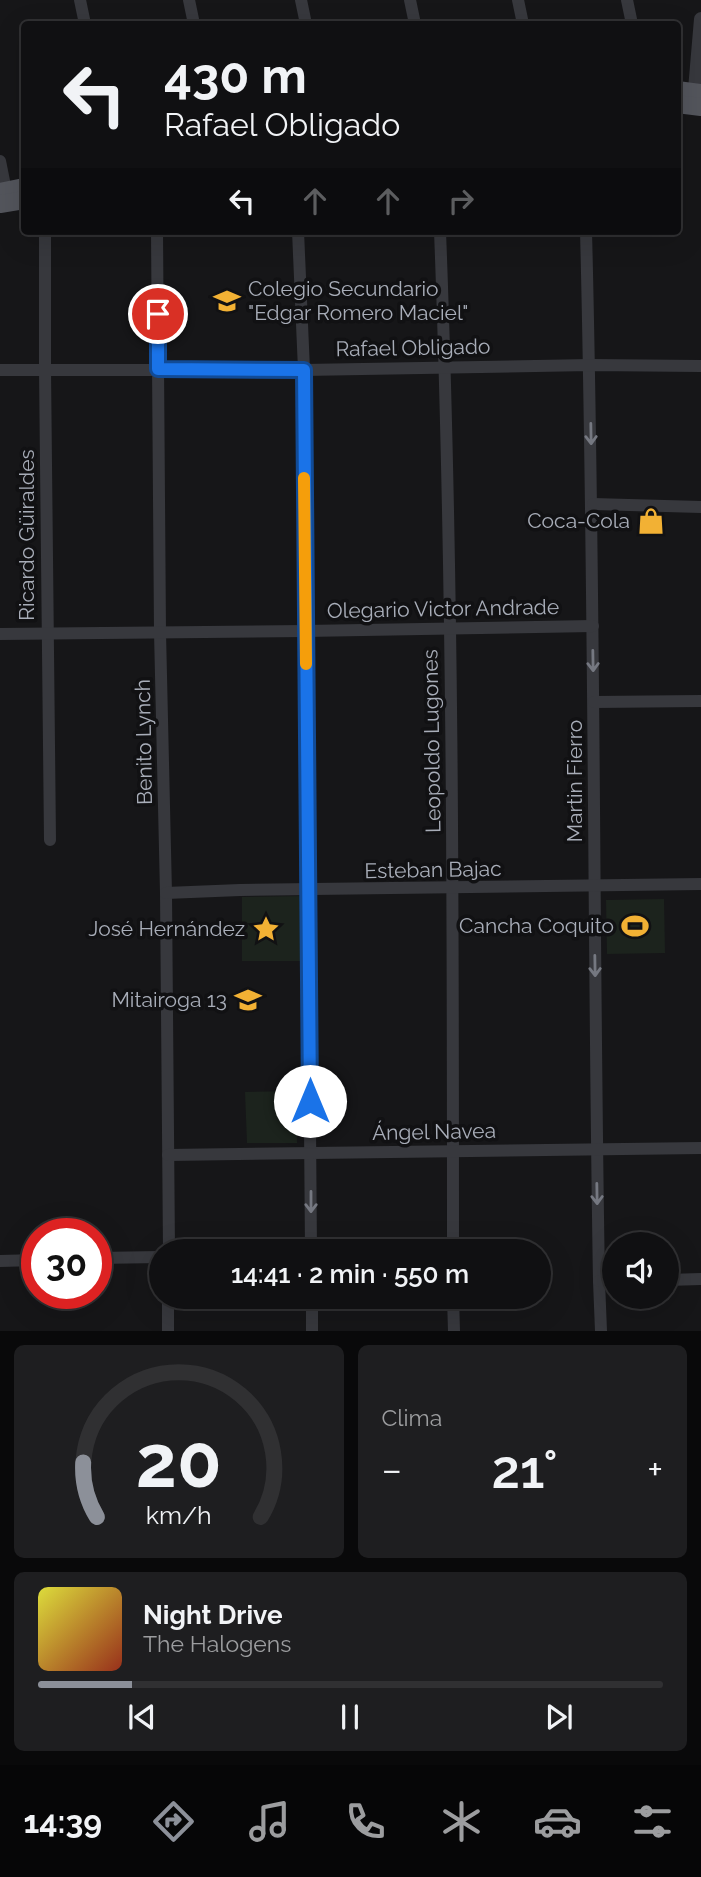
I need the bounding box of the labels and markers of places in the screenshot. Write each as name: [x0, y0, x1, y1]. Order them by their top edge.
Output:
place label: Colegio Secundario "Edgar Romero Maciel": [248, 276, 468, 325]
pin: [128, 284, 188, 344]
school or university icon: Colegio Secundario "Edgar Romero Maciel": [212, 286, 242, 316]
shop icon: Coca-Cola: [636, 506, 666, 536]
place label: Coca-Cola: [527, 508, 630, 533]
sports icon: Cancha Coquito: [620, 911, 650, 941]
place label: Cancha Coquito: [459, 913, 614, 938]
place icon: José Hernández: [251, 914, 281, 944]
place label: José Hernández: [88, 916, 245, 941]
school or university icon: Mitairoga 13: [233, 985, 263, 1015]
place label: Mitairoga 13: [111, 987, 227, 1012]

